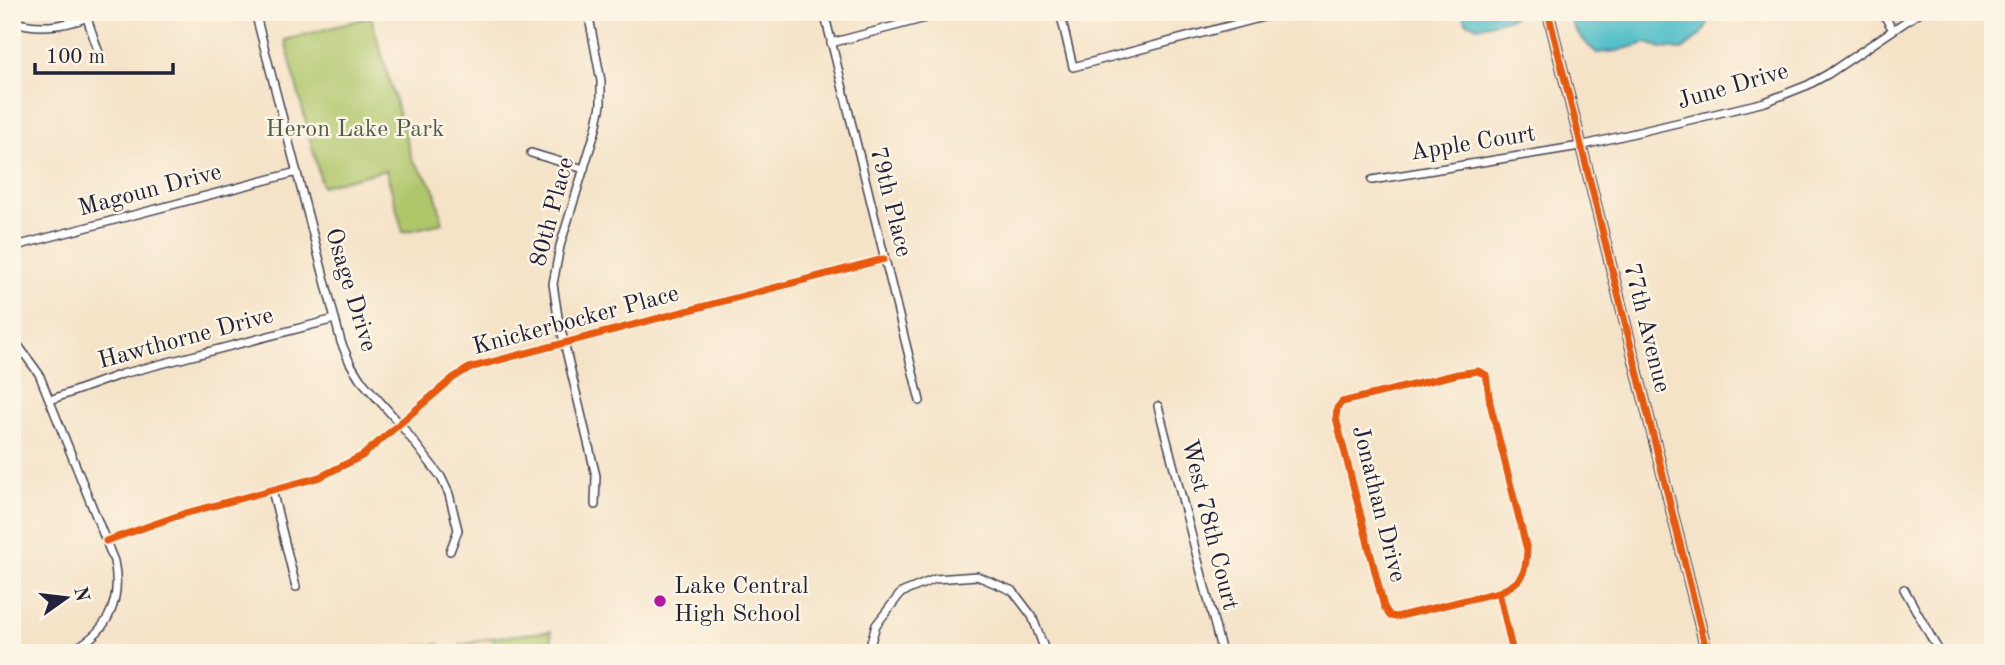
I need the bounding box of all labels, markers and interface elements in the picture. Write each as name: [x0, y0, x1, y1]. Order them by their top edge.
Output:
scale bar: [35, 32, 173, 76]
text: 100 m: [46, 47, 105, 68]
street label: June Drive: [1675, 60, 1791, 114]
park label: Heron Lake Park: [266, 118, 445, 142]
street label: Apple Court: [1409, 122, 1537, 166]
street label: 79th Place: [865, 145, 915, 259]
street label: 80th Place: [527, 155, 579, 269]
street label: Magoun Drive: [76, 160, 224, 222]
street label: Osage Drive: [320, 226, 380, 354]
street label: 77th Avenue: [1618, 261, 1674, 395]
street label: Knickerbocker Place: [470, 282, 682, 360]
street label: Hawthorne Drive: [96, 304, 276, 374]
street label: Jonathan Drive: [1347, 423, 1409, 585]
street label: West 78th Court: [1176, 437, 1242, 613]
north arrow: [32, 564, 102, 634]
place label: Lake Central High School: [674, 575, 809, 627]
text: N: [69, 585, 91, 604]
marker: Lake Central High School: [652, 593, 668, 609]

